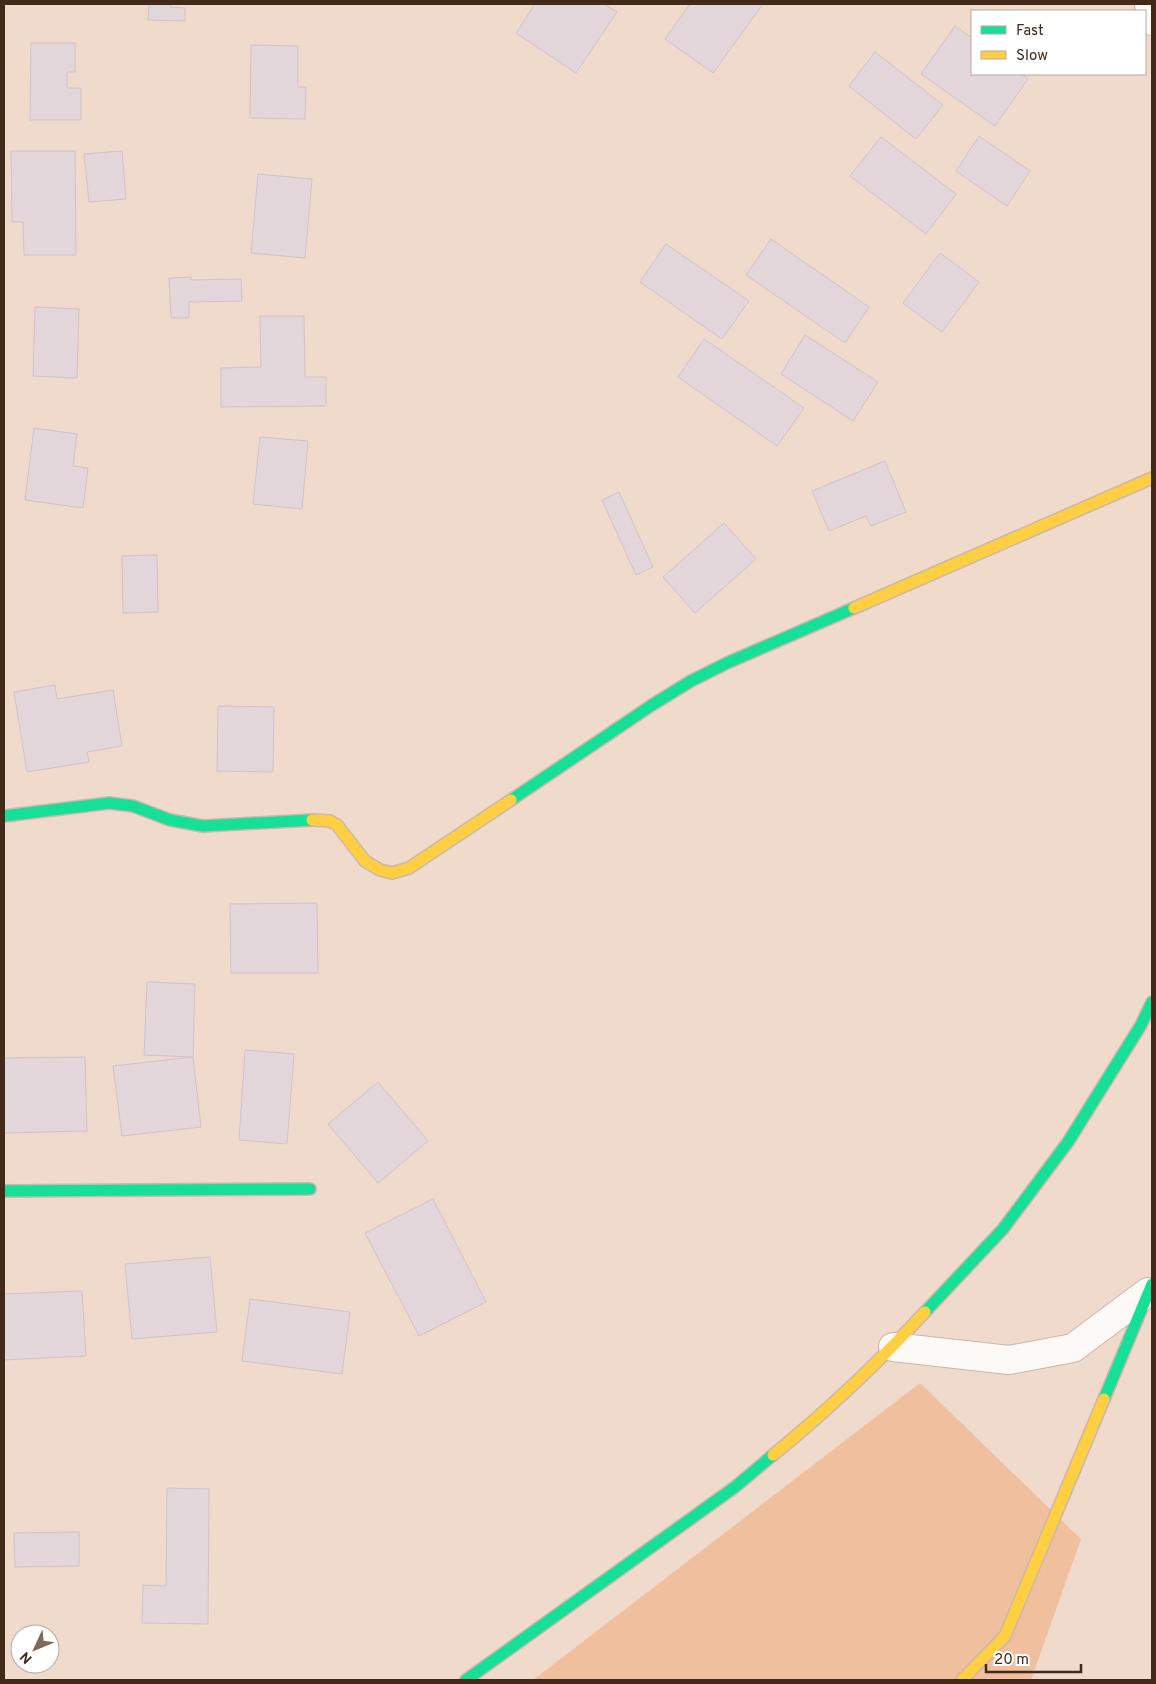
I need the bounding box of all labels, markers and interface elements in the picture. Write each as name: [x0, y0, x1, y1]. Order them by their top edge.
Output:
legend: [971, 10, 1146, 75]
text: Fast: [1016, 22, 1044, 41]
text: Slow: [1016, 47, 1048, 66]
north arrow: [10, 1624, 60, 1674]
scale bar: [986, 1642, 1081, 1674]
text: N: [17, 1647, 36, 1667]
text: 20 m: [994, 1651, 1029, 1670]

